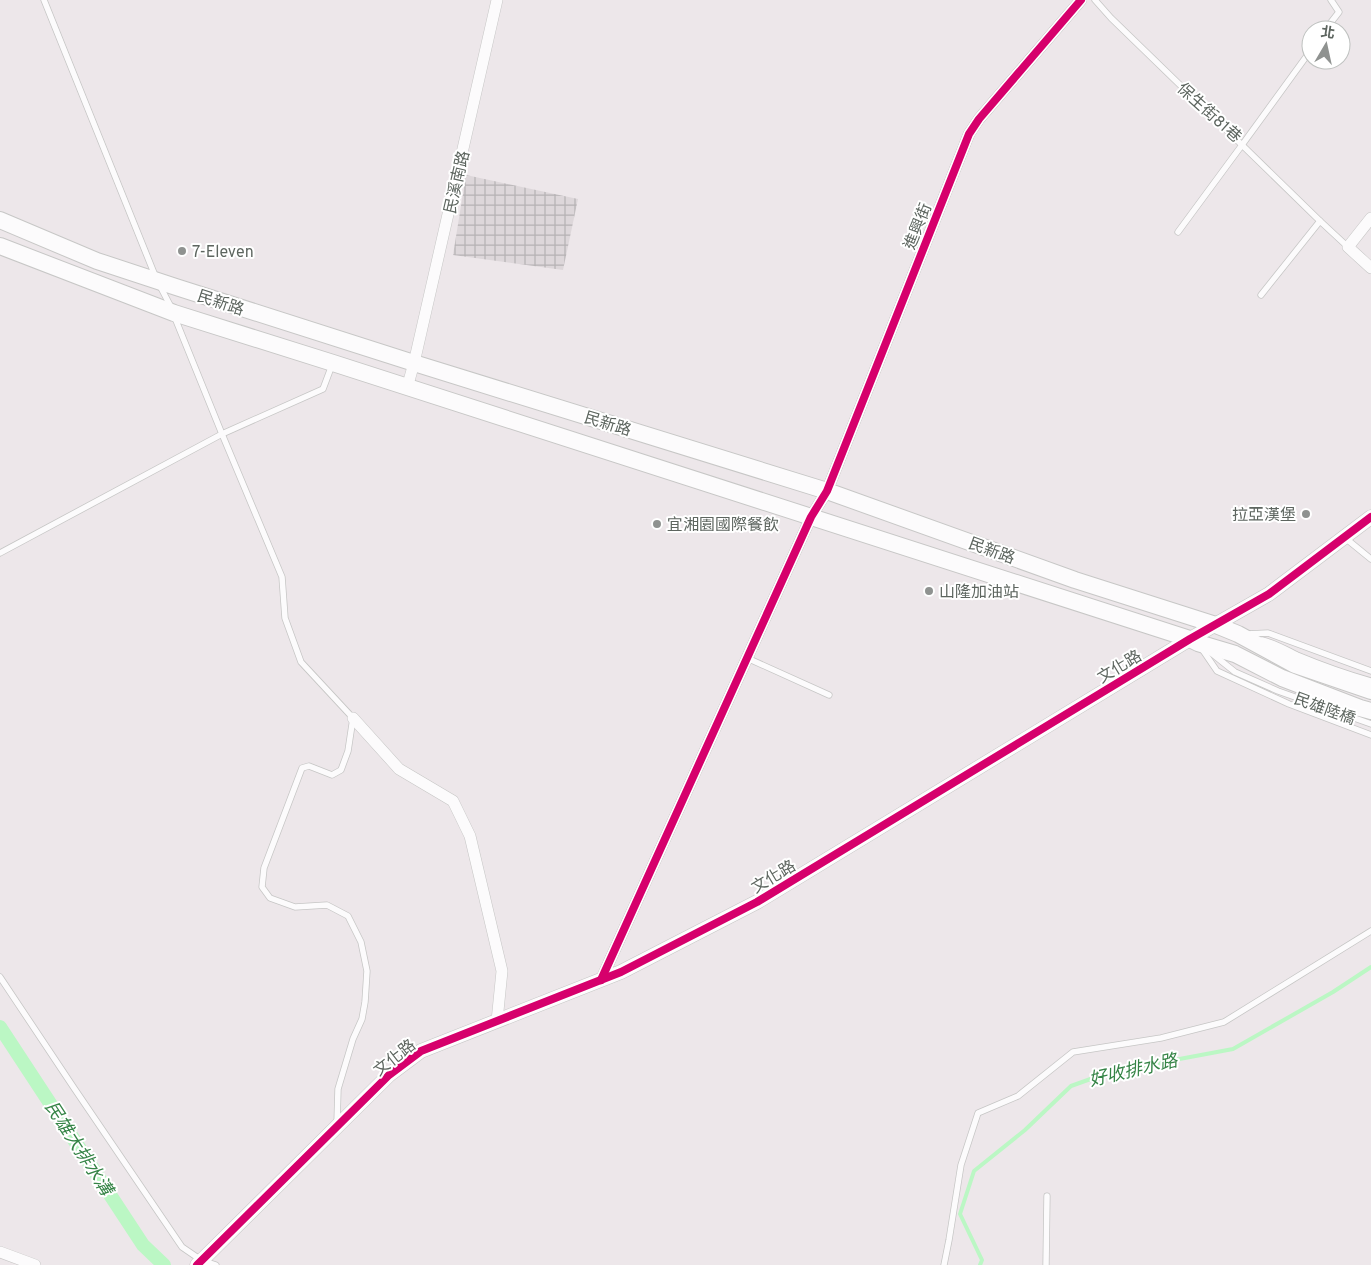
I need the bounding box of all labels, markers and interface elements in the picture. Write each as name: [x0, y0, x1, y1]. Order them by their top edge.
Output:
north arrow: [1301, 20, 1351, 70]
text: 北: [1320, 24, 1336, 43]
street label: 保生街81巷: [1172, 79, 1245, 148]
street label: 民溪南路: [441, 149, 475, 216]
street label: 進興街: [901, 201, 937, 253]
place label: 7-Eleven: [192, 243, 254, 263]
marker: 7-Eleven: [176, 245, 188, 257]
street label: 民新路: [194, 287, 246, 321]
street label: 民新路: [582, 408, 633, 441]
place label: 拉亞漢堡: [1232, 506, 1296, 526]
marker: 拉亞漢堡: [1300, 508, 1312, 520]
place label: 宜湘園國際餐飲: [667, 516, 779, 536]
marker: 宜湘園國際餐飲: [651, 518, 663, 530]
street label: 民新路: [965, 534, 1017, 569]
place label: 山隆加油站: [939, 583, 1019, 603]
marker: 山隆加油站: [923, 585, 935, 597]
street label: 文化路: [1094, 647, 1146, 689]
street label: 民雄陸橋: [1291, 690, 1358, 730]
street label: 文化路: [748, 857, 800, 899]
street label: 文化路: [370, 1036, 420, 1081]
water label: 好收排水路: [1087, 1050, 1182, 1093]
water label: 民雄大排水溝: [39, 1097, 118, 1203]

